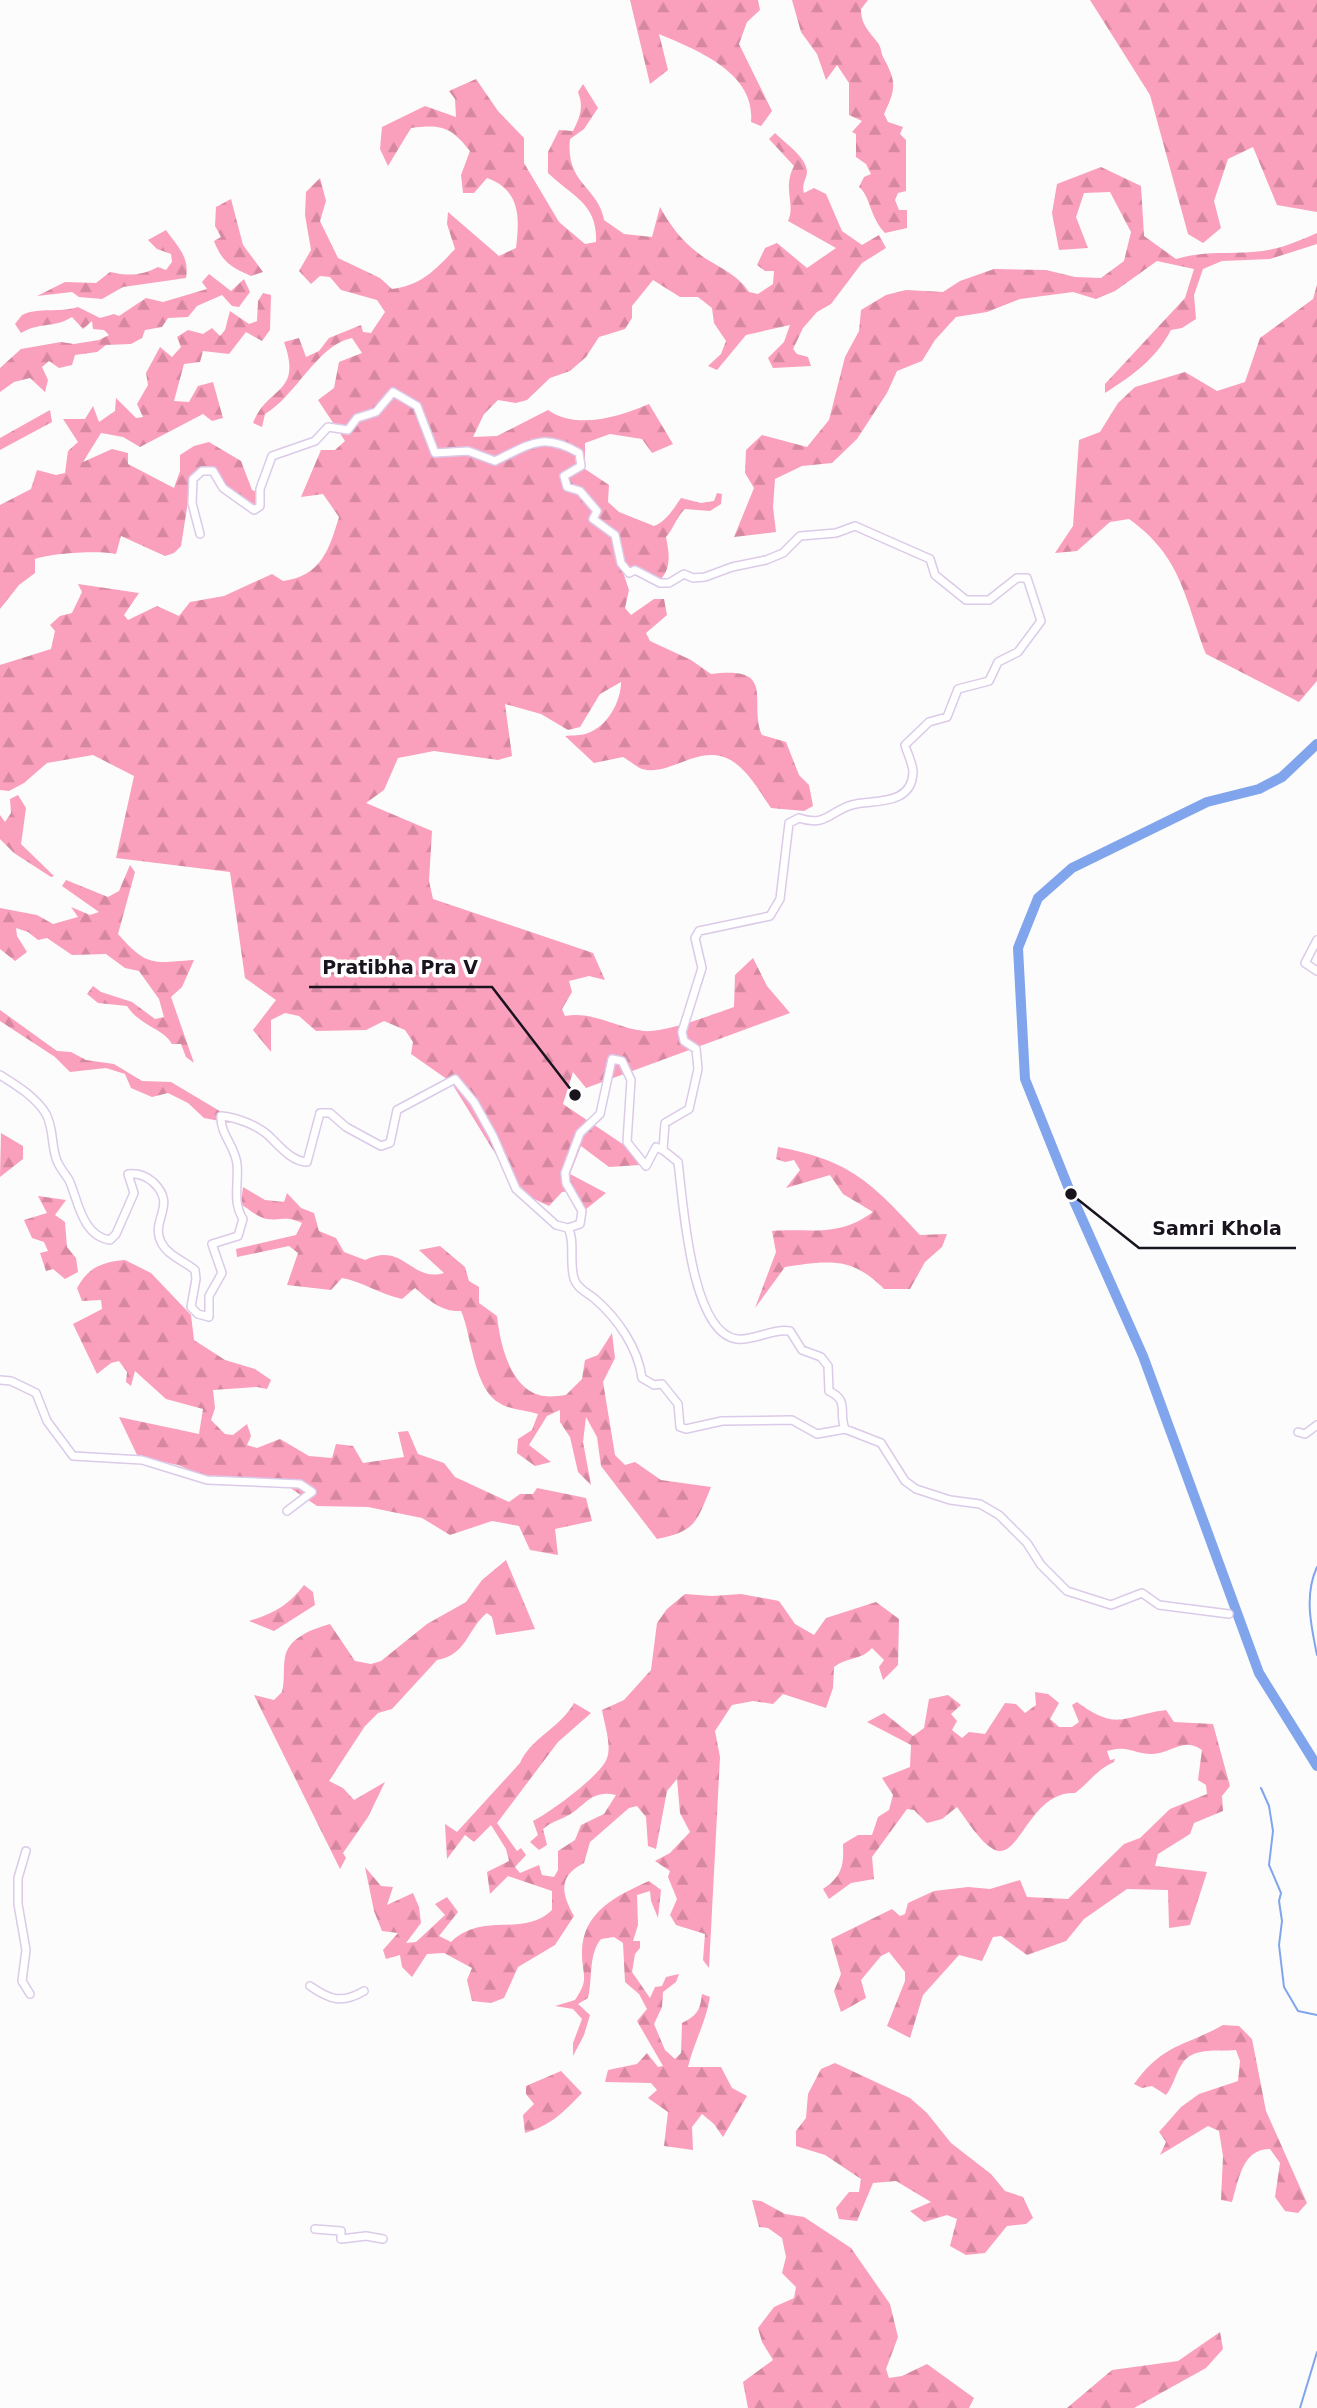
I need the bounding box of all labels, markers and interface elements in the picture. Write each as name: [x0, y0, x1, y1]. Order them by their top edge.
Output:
callout: Pratibha Pra V: [309, 947, 492, 987]
text: Pratibha Pra V: [322, 956, 478, 978]
callout: Samri Khola: [1139, 1208, 1296, 1248]
text: Samri Khola: [1152, 1217, 1282, 1239]

